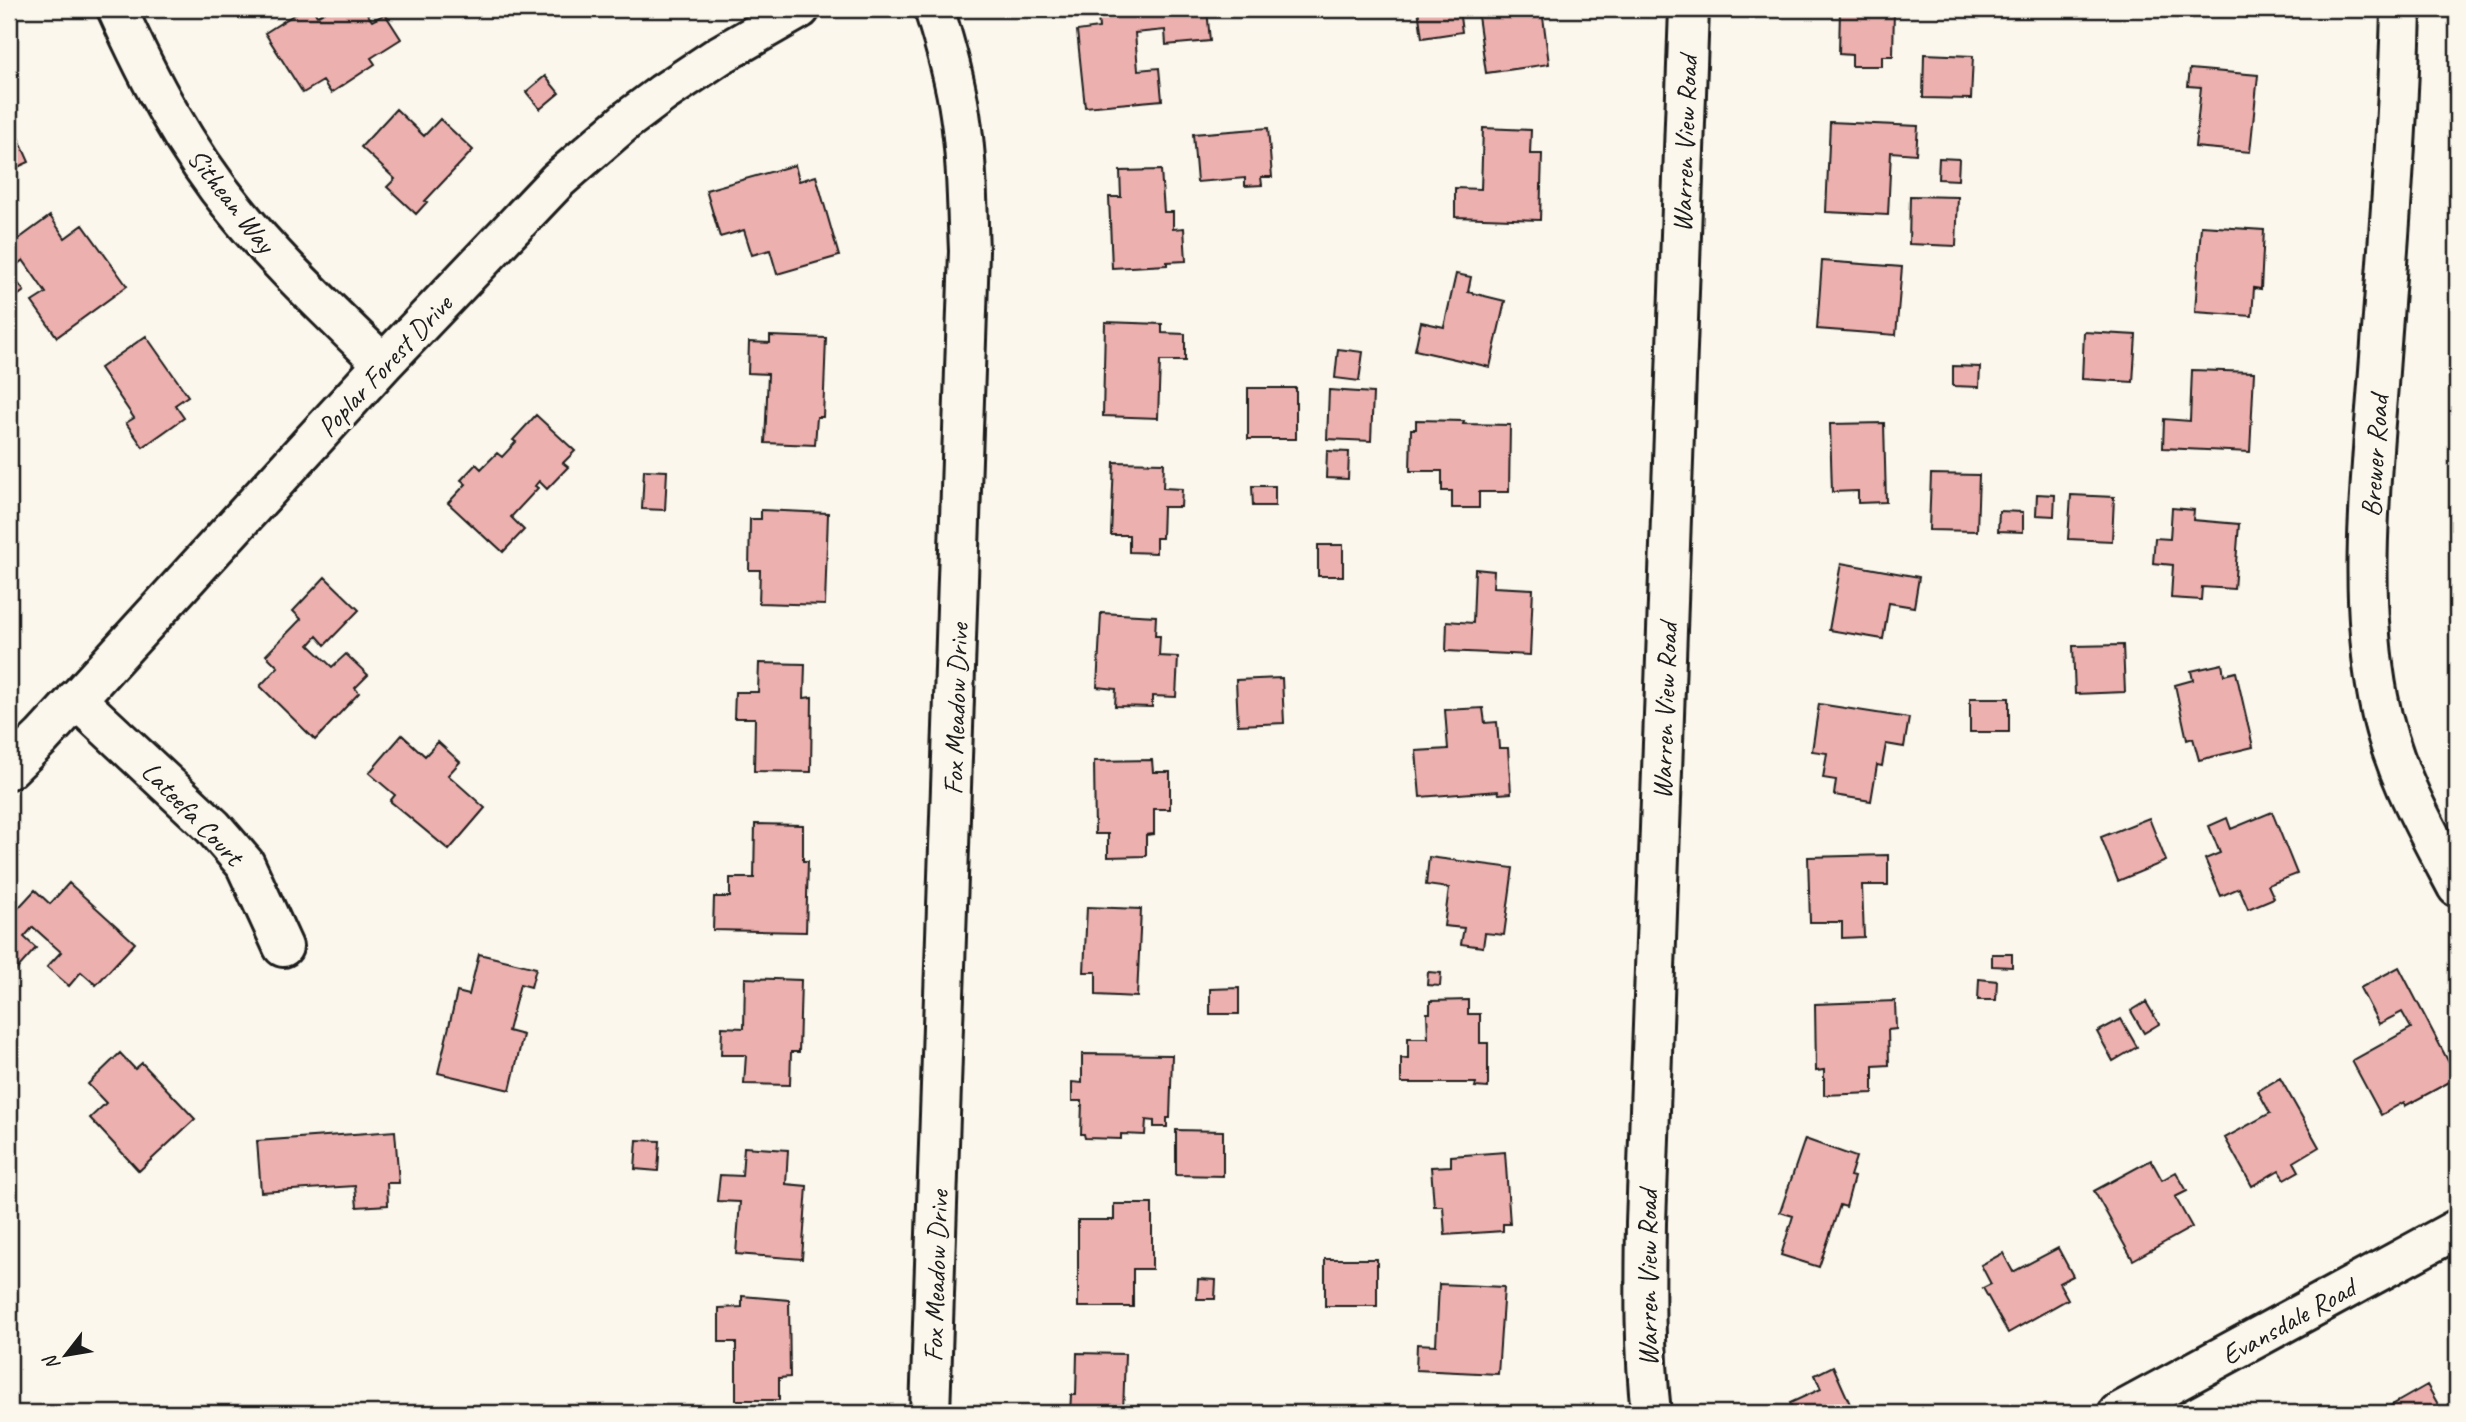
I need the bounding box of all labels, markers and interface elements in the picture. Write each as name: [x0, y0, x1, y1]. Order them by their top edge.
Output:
street label: Warren View Road: [1664, 51, 1705, 233]
street label: Sithean Way: [180, 141, 285, 261]
street label: Poplar Forest Drive: [309, 285, 461, 444]
street label: Brewer Road: [2353, 390, 2396, 518]
street label: Warren View Road: [1644, 618, 1685, 800]
street label: Fox Meadow Drive: [935, 621, 976, 795]
street label: Lateefa Court: [134, 754, 253, 875]
street label: Warren View Road: [1630, 1186, 1665, 1366]
street label: Fox Meadow Drive: [915, 1188, 956, 1362]
street label: Evansdale Road: [2215, 1268, 2365, 1373]
north arrow: [32, 1320, 102, 1390]
text: N: [37, 1349, 66, 1374]

